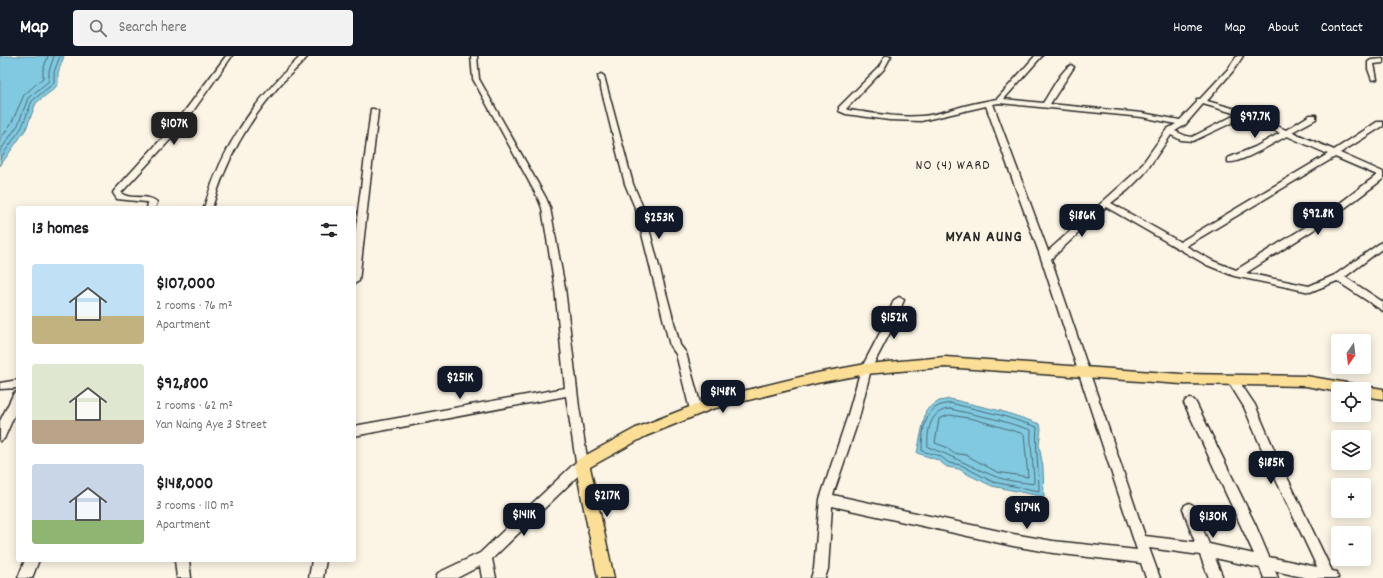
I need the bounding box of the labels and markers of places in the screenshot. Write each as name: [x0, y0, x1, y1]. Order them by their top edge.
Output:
pin: $97.7K: [1222, 105, 1288, 139]
pin: $107K: [146, 112, 202, 146]
pin: $92.8K: [1285, 202, 1351, 236]
pin: $186K: [1054, 204, 1110, 238]
pin: $253K: [631, 206, 687, 240]
pin: $152K: [866, 306, 922, 340]
pin: $251K: [432, 366, 488, 400]
pin: $148K: [695, 380, 751, 414]
pin: $185K: [1243, 451, 1299, 485]
pin: $217K: [579, 484, 635, 518]
pin: $174K: [999, 496, 1055, 530]
pin: $141K: [496, 503, 552, 537]
pin: $130K: [1185, 505, 1241, 539]

